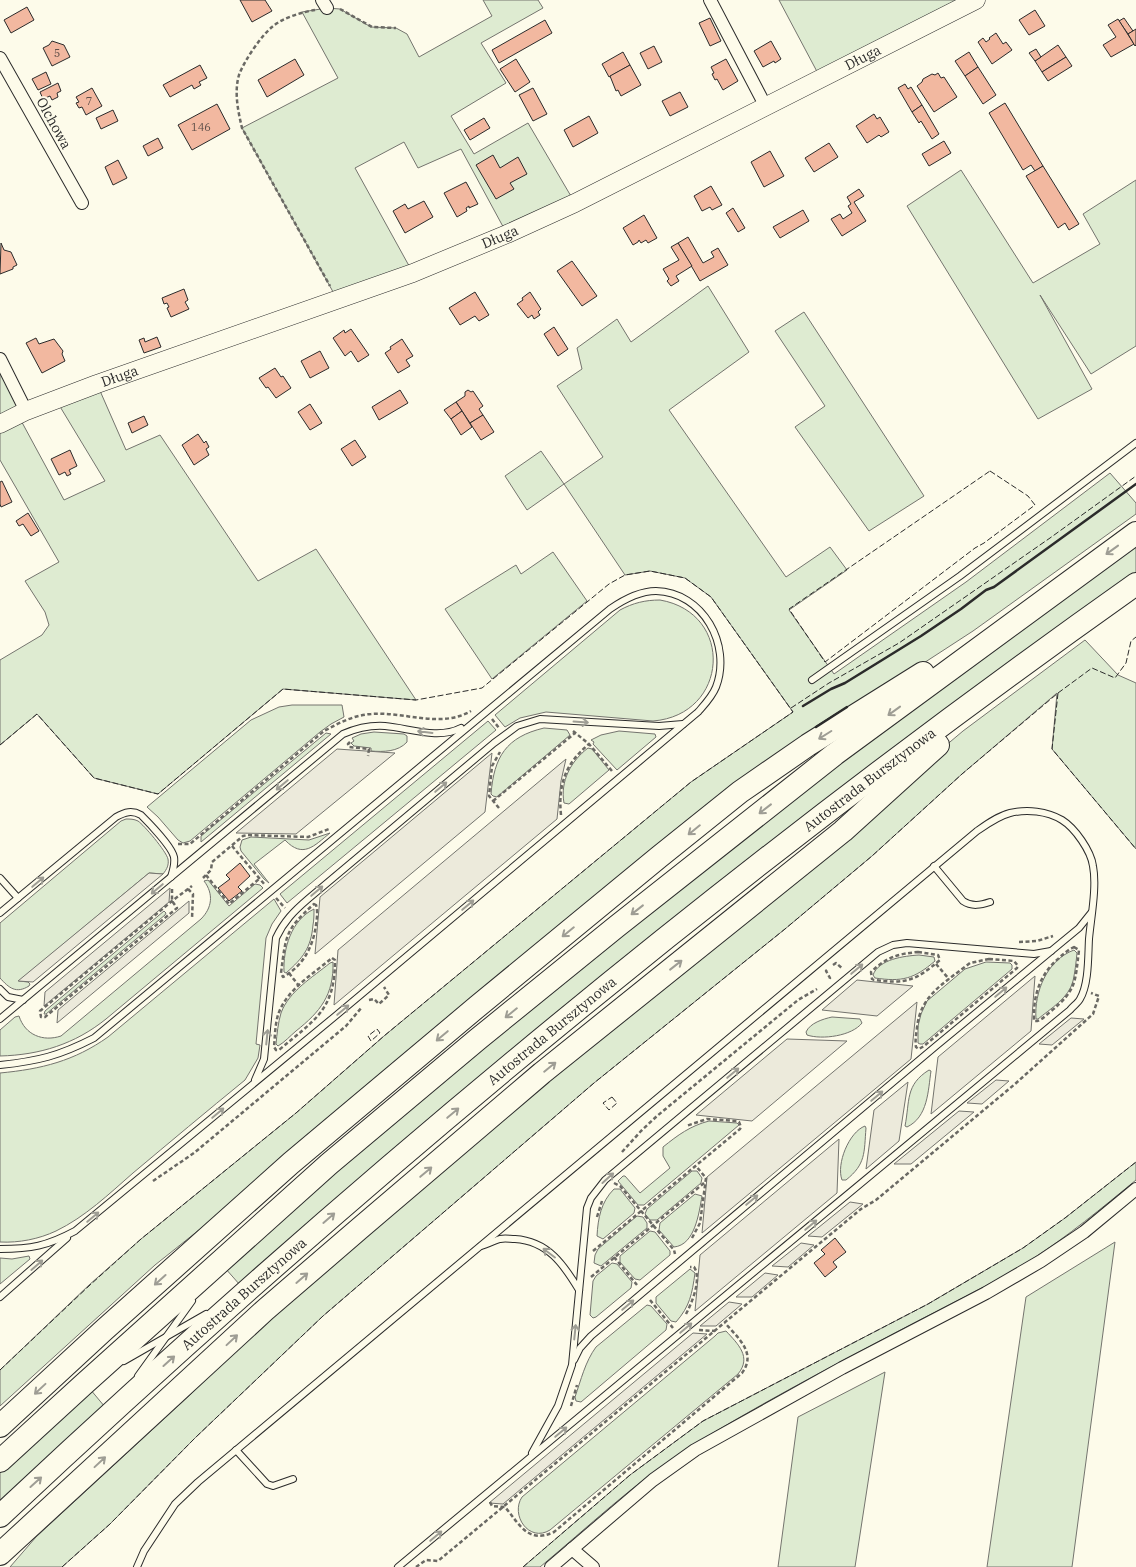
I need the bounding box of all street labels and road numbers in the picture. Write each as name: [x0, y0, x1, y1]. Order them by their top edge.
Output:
street label: Długa: [842, 41, 884, 74]
street label: Olchowa: [32, 94, 76, 152]
street label: Długa: [479, 221, 521, 253]
street label: Długa: [99, 361, 141, 391]
street label: Autostrada Bursztynowa: [800, 724, 940, 836]
street label: Autostrada Bursztynowa: [484, 972, 620, 1089]
street label: Autostrada Bursztynowa: [178, 1233, 311, 1354]

